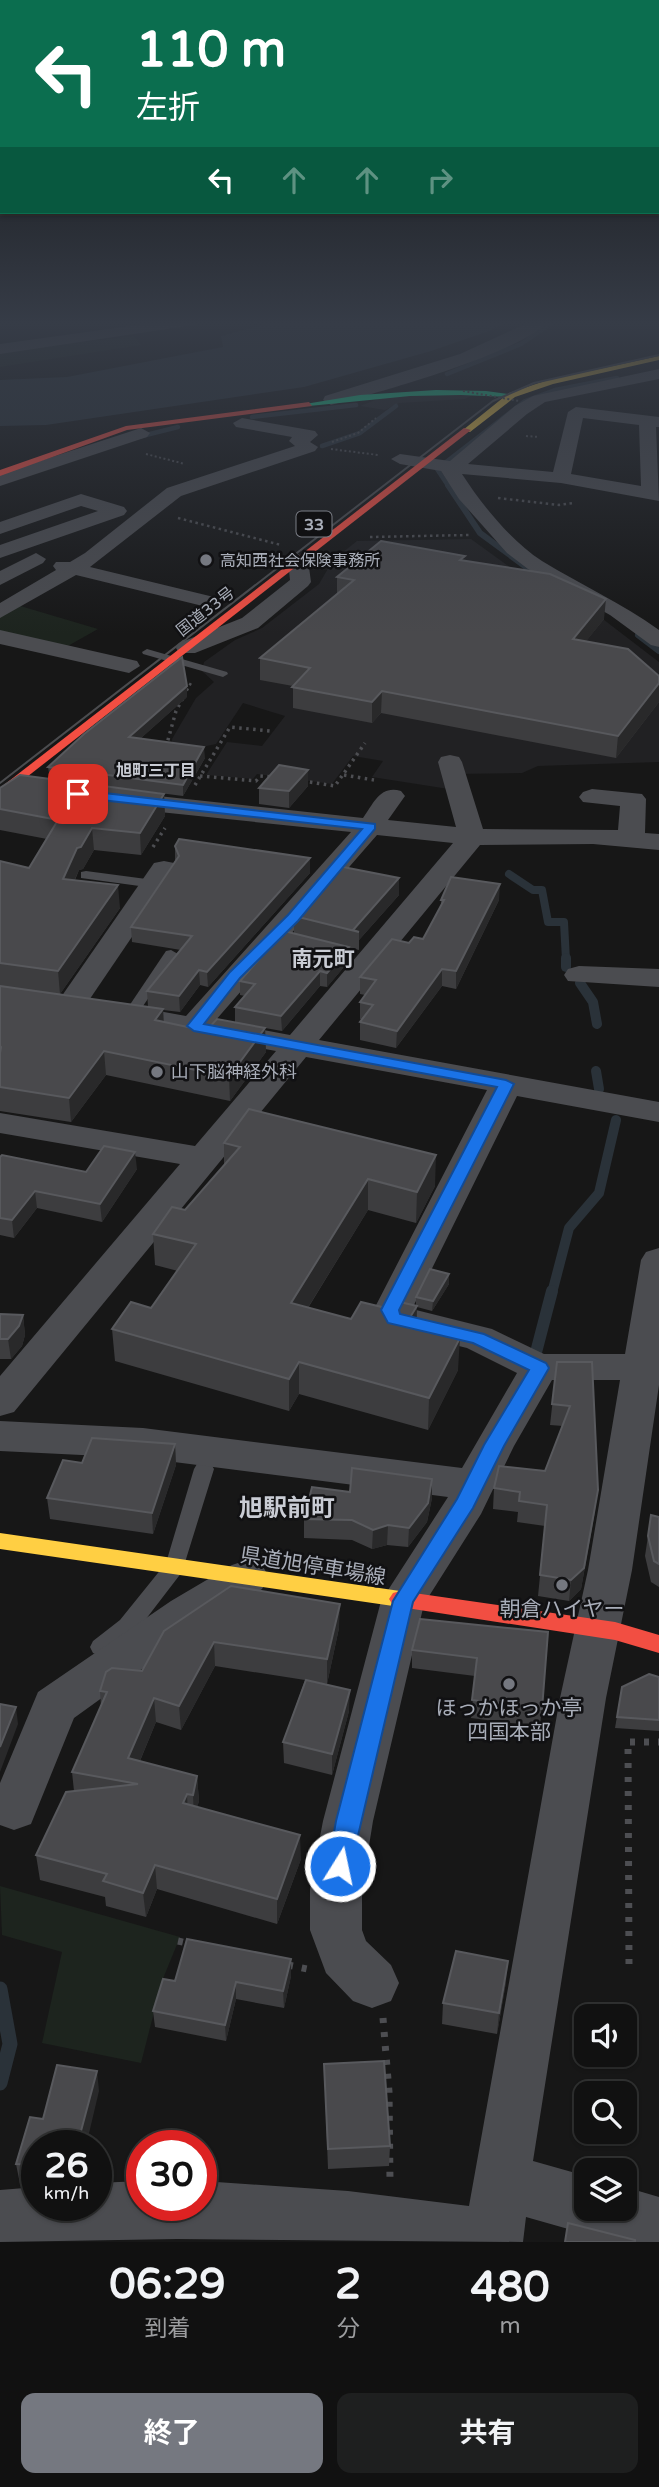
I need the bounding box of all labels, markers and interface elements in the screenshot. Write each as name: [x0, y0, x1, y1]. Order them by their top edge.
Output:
text: 110 m: [136, 21, 286, 80]
icon: left: [21, 28, 112, 119]
text: 左折: [136, 89, 200, 127]
icon: left: [202, 161, 240, 199]
icon: ahead: [275, 161, 313, 199]
icon: ahead: [348, 161, 386, 199]
icon: right: [421, 161, 459, 199]
road number: 33: [296, 512, 332, 537]
place label: 高知西社会保険事務所: [220, 551, 380, 571]
marker: 高知西社会保険事務所: [198, 552, 214, 568]
street label: 国道33号: [173, 583, 239, 641]
district label: 旭町三丁目: [116, 761, 196, 781]
pin: [48, 764, 108, 824]
icon: arrive: [59, 775, 97, 813]
district label: 南元町: [292, 947, 355, 972]
place label: 山下脳神経外科: [171, 1061, 297, 1083]
marker: 山下脳神経外科: [149, 1064, 165, 1080]
district label: 旭駅前町: [239, 1494, 335, 1523]
street label: 県道旭停車場線: [238, 1543, 387, 1590]
marker: 朝倉ハイヤー: [554, 1577, 570, 1593]
place label: 朝倉ハイヤー: [500, 1597, 624, 1622]
marker: ほっかほっか亭 四国本部: [501, 1676, 517, 1692]
place label: ほっかほっか亭 四国本部: [436, 1696, 583, 1745]
position arrow: [303, 1829, 377, 1903]
map controls: [574, 2004, 637, 2221]
button: sound: [574, 2004, 637, 2067]
button: search: [574, 2081, 637, 2144]
speed limit sign: 30: [126, 2130, 217, 2221]
text: 26: [45, 2145, 88, 2187]
button: layers: [574, 2158, 637, 2221]
text: km/h: [44, 2182, 89, 2204]
text: 06:29: [109, 2259, 226, 2310]
text: 2: [335, 2259, 361, 2310]
text: 480: [471, 2262, 550, 2313]
text: m: [500, 2312, 521, 2340]
text: 到着: [144, 2315, 190, 2343]
text: 分: [337, 2315, 360, 2343]
button: 終了: [21, 2393, 323, 2473]
button: 共有: [337, 2393, 638, 2473]

